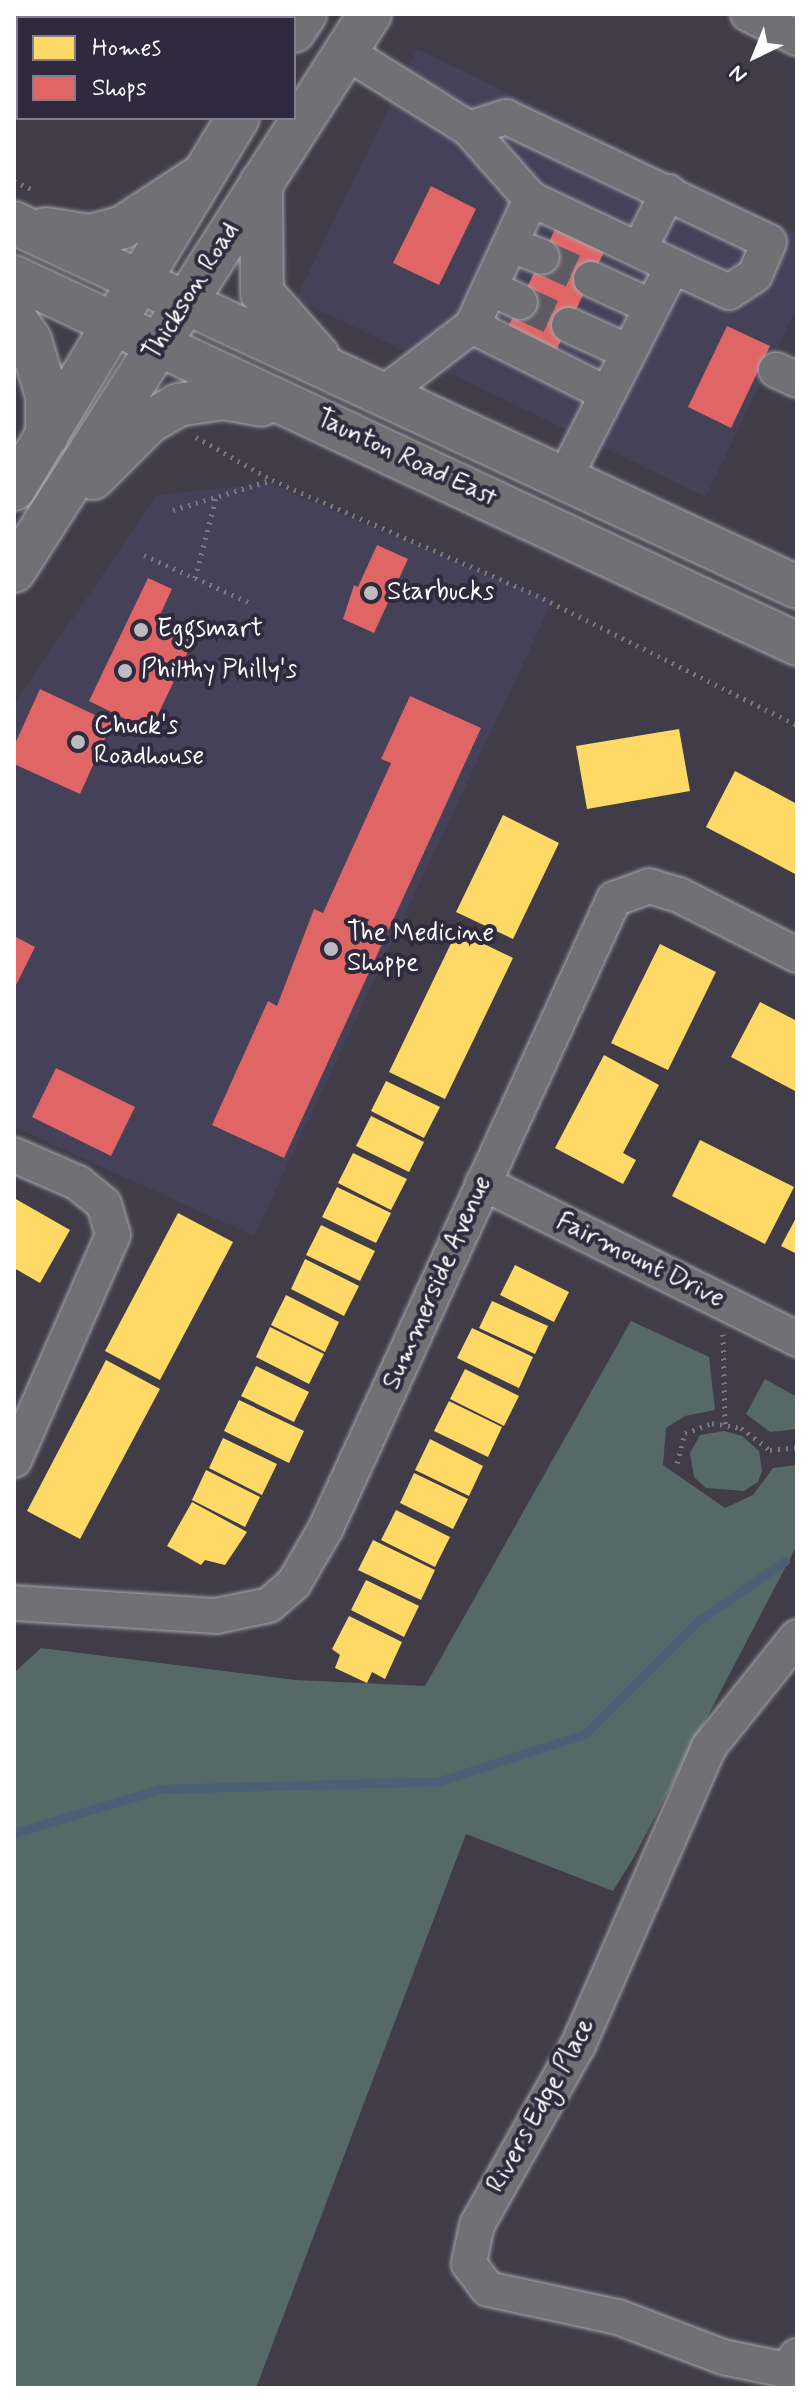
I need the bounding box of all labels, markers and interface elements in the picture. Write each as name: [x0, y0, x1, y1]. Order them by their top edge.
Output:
legend: [16, 16, 296, 120]
north arrow: [715, 16, 795, 96]
text: Homes: [92, 33, 161, 64]
text: N: [724, 58, 754, 89]
text: Shops: [92, 73, 147, 104]
street label: Thickson Road: [137, 217, 247, 367]
street label: Taunton Road East: [311, 404, 501, 514]
place label: Starbucks: [387, 577, 494, 609]
marker: Starbucks: [362, 584, 380, 602]
place label: Eggsmart: [157, 614, 263, 646]
marker: Eggsmart: [132, 621, 150, 639]
place label: Philthy Philly's: [141, 655, 299, 687]
marker: Philthy Philly's: [116, 662, 134, 680]
place label: Chuck's Roadhouse: [94, 711, 204, 772]
marker: Chuck's Roadhouse: [69, 733, 87, 751]
place label: The Medicine Shoppe: [347, 918, 490, 980]
marker: The Medicine Shoppe: [322, 940, 340, 958]
street label: Summerside Avenue: [376, 1170, 500, 1396]
street label: Fairmount Drive: [552, 1207, 728, 1315]
street label: Rivers Edge Place: [482, 2015, 602, 2197]

